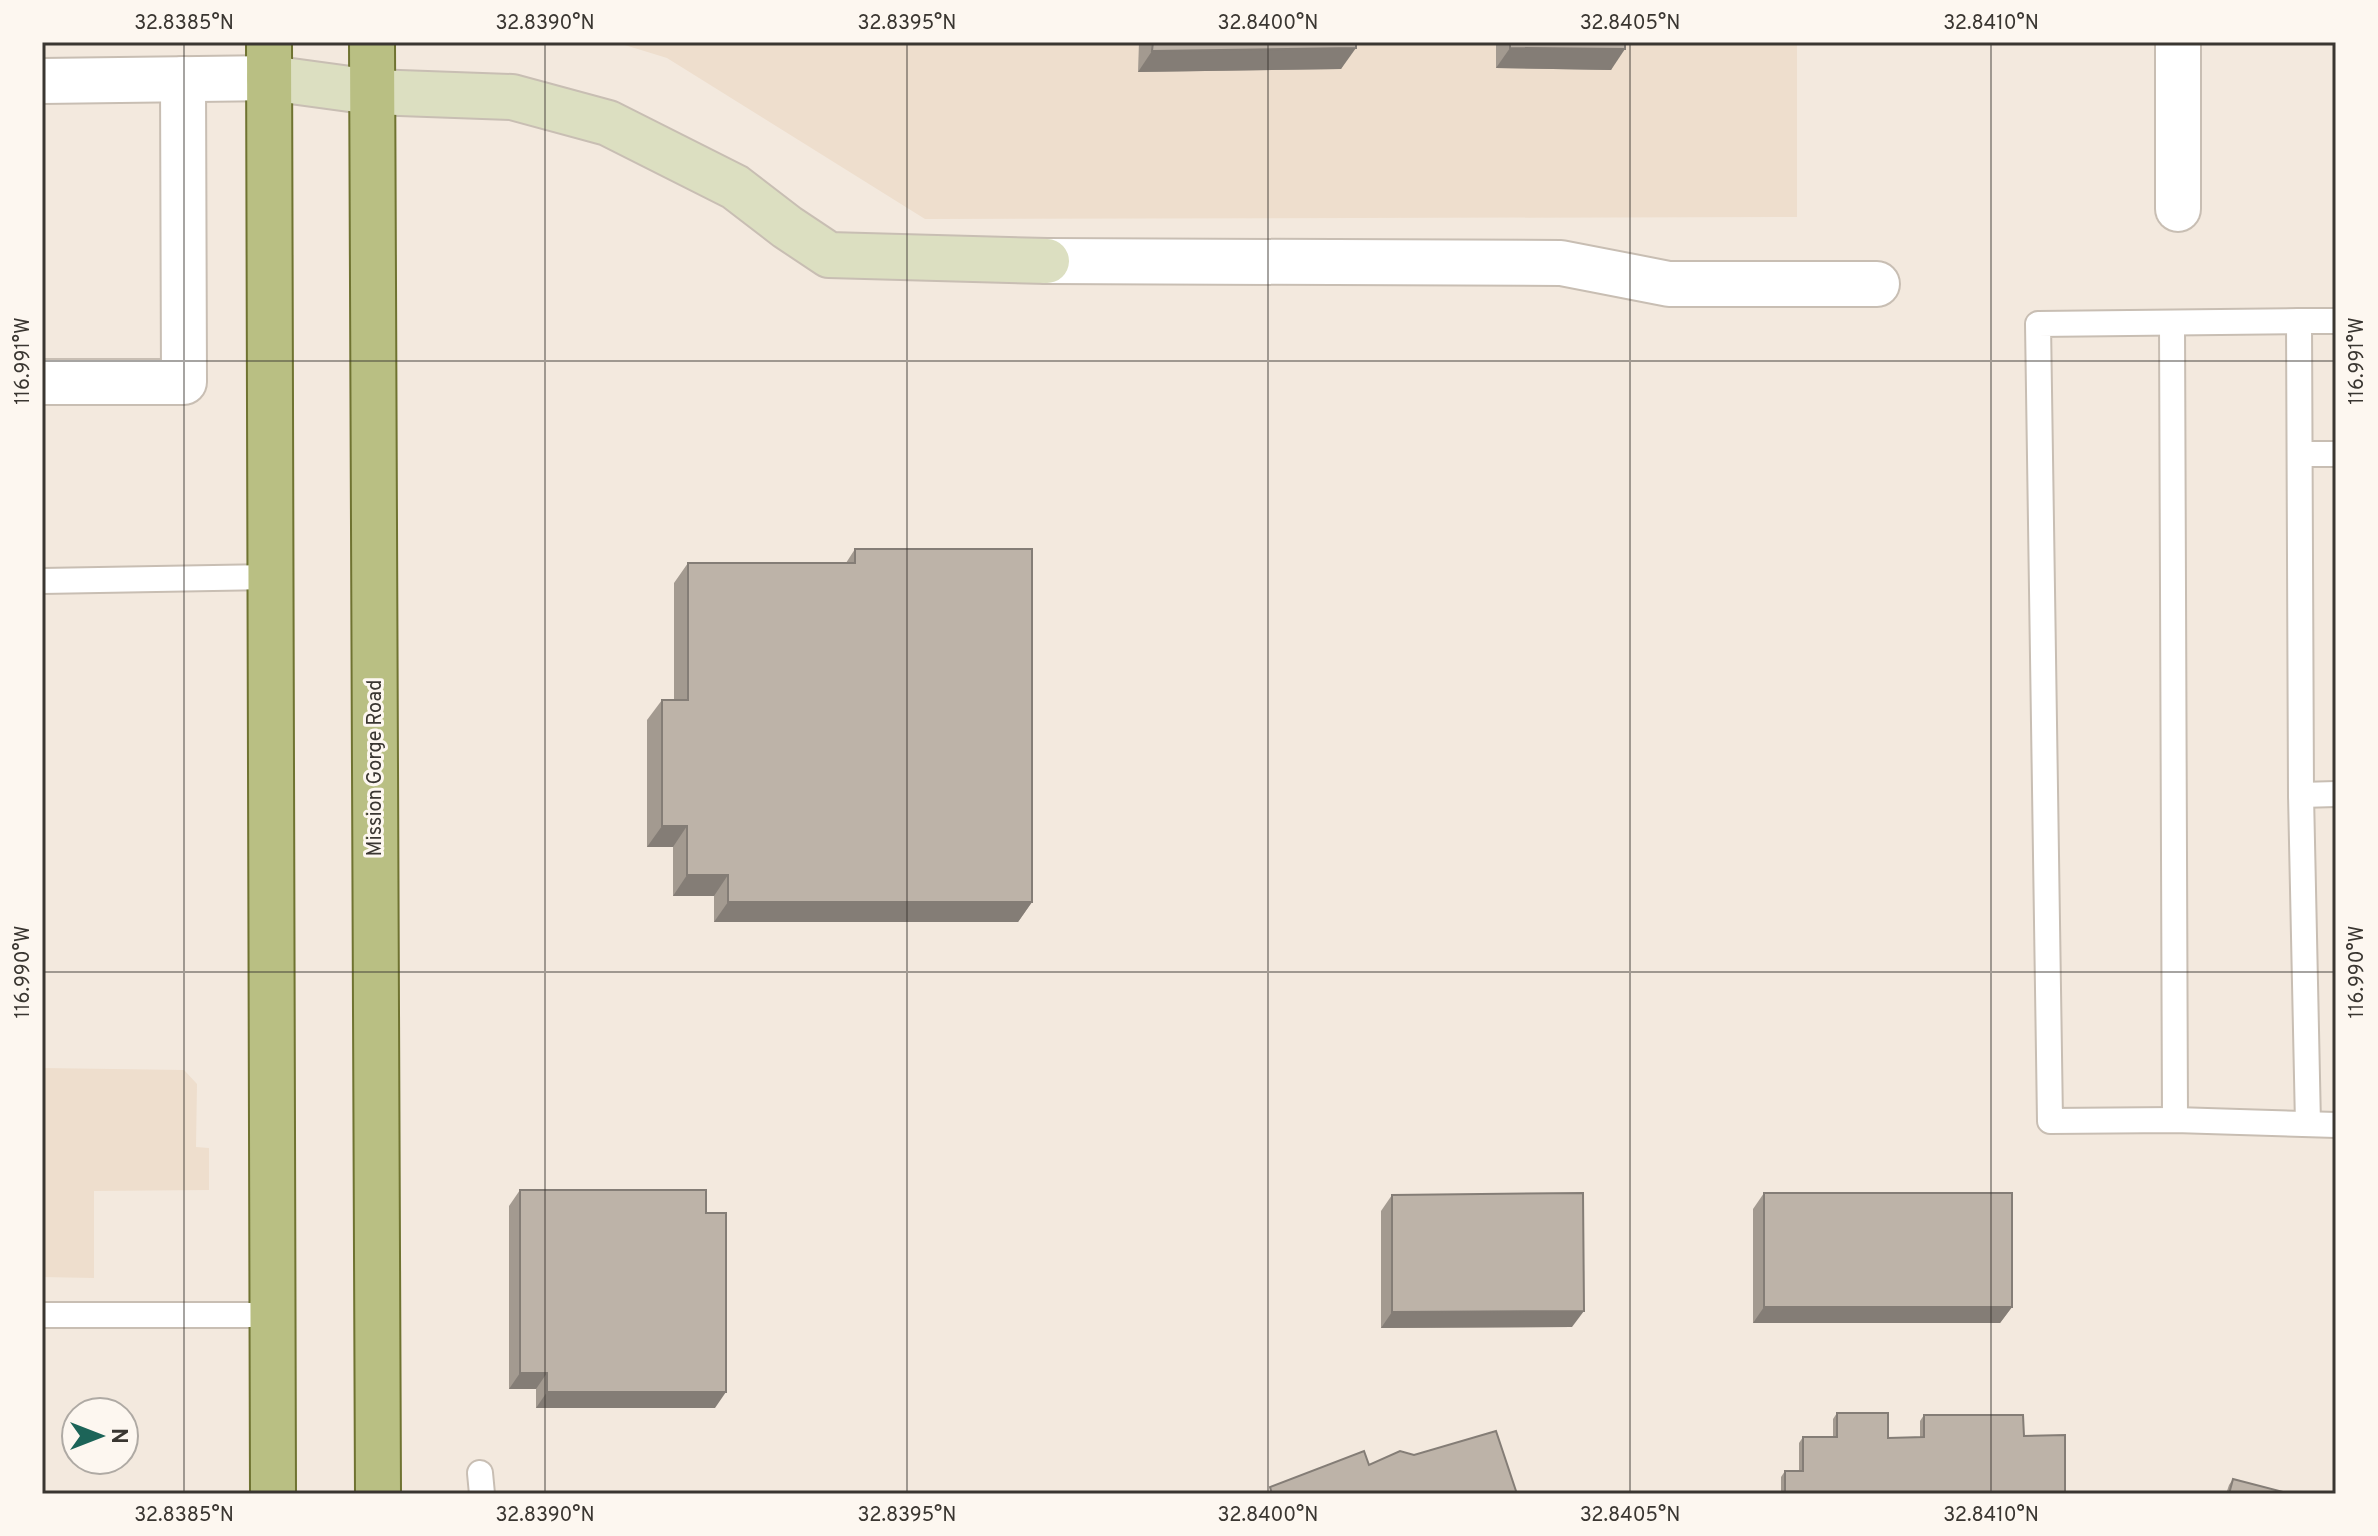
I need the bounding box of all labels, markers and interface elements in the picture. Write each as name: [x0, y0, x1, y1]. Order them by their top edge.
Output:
text: 32.8385°N: [134, 11, 234, 37]
text: 32.8390°N: [495, 11, 595, 37]
text: 32.8395°N: [858, 11, 956, 37]
text: 32.8400°N: [1218, 11, 1318, 37]
text: 32.8405°N: [1580, 11, 1680, 37]
text: 32.8410°N: [1943, 11, 2039, 37]
text: 116.991°W: [11, 317, 37, 405]
text: 116.991°W: [2345, 317, 2371, 405]
street label: Mission Gorge Road: [363, 679, 389, 857]
text: 116.990°W: [11, 926, 37, 1018]
text: 116.990°W: [2345, 926, 2371, 1018]
north arrow: [60, 1396, 140, 1476]
text: N: [104, 1428, 131, 1444]
text: 32.8385°N: [134, 1503, 234, 1529]
text: 32.8390°N: [495, 1503, 595, 1529]
text: 32.8395°N: [858, 1503, 956, 1529]
text: 32.8400°N: [1218, 1503, 1318, 1529]
text: 32.8405°N: [1580, 1503, 1680, 1529]
text: 32.8410°N: [1943, 1503, 2039, 1529]

